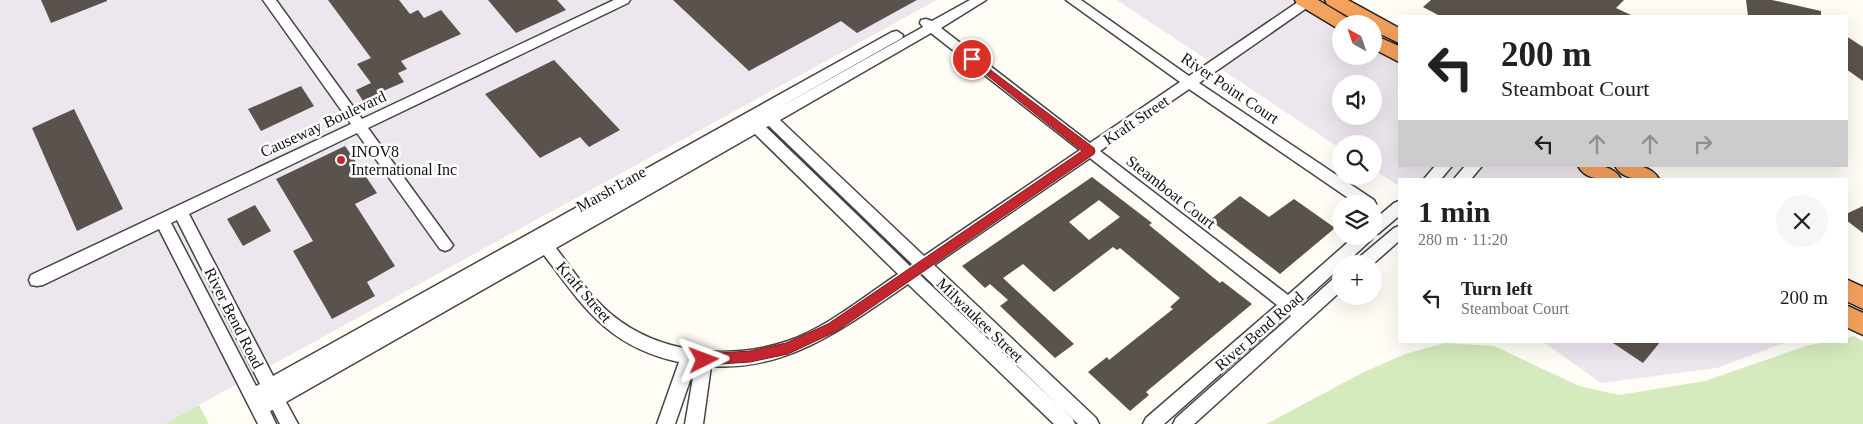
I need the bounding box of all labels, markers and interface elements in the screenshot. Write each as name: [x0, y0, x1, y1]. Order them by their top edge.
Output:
north arrow: [1332, 15, 1382, 65]
map controls: [1332, 15, 1382, 305]
icon: left: [1418, 35, 1483, 100]
text: 200 m: [1501, 35, 1591, 74]
pin: [951, 38, 993, 80]
icon: arrive: [958, 45, 986, 73]
street label: River Point Court: [1178, 49, 1282, 127]
button: sound: [1332, 75, 1382, 125]
text: Steamboat Court: [1501, 76, 1649, 101]
street label: Causeway Boulevard: [258, 87, 389, 161]
street label: Kraft Street: [1100, 92, 1172, 148]
icon: left: [1530, 130, 1558, 158]
icon: ahead: [1583, 130, 1611, 158]
icon: ahead: [1636, 130, 1664, 158]
icon: right: [1689, 130, 1717, 158]
button: search: [1332, 135, 1382, 185]
place label: INOV8 International Inc: [351, 143, 457, 178]
street label: Steamboat Court: [1123, 152, 1219, 232]
marker: INOV8 International Inc: [335, 154, 347, 166]
street label: Marsh Lane: [573, 163, 649, 215]
button: layers: [1332, 195, 1382, 245]
text: 1 min: [1418, 195, 1491, 228]
button: close: [1776, 195, 1828, 247]
text: 280 m · 11:20: [1418, 231, 1508, 248]
button: +: [1332, 255, 1382, 305]
street label: Kraft Street: [553, 258, 615, 326]
street label: River Bend Road: [201, 265, 267, 371]
street label: Milwaukee Street: [933, 275, 1027, 366]
text: Turn left: [1461, 278, 1533, 299]
icon: left: [1418, 284, 1446, 312]
text: 200 m: [1780, 287, 1828, 308]
street label: River Bend Road: [1212, 288, 1306, 374]
text: Steamboat Court: [1461, 300, 1569, 317]
position arrow: [677, 333, 729, 385]

